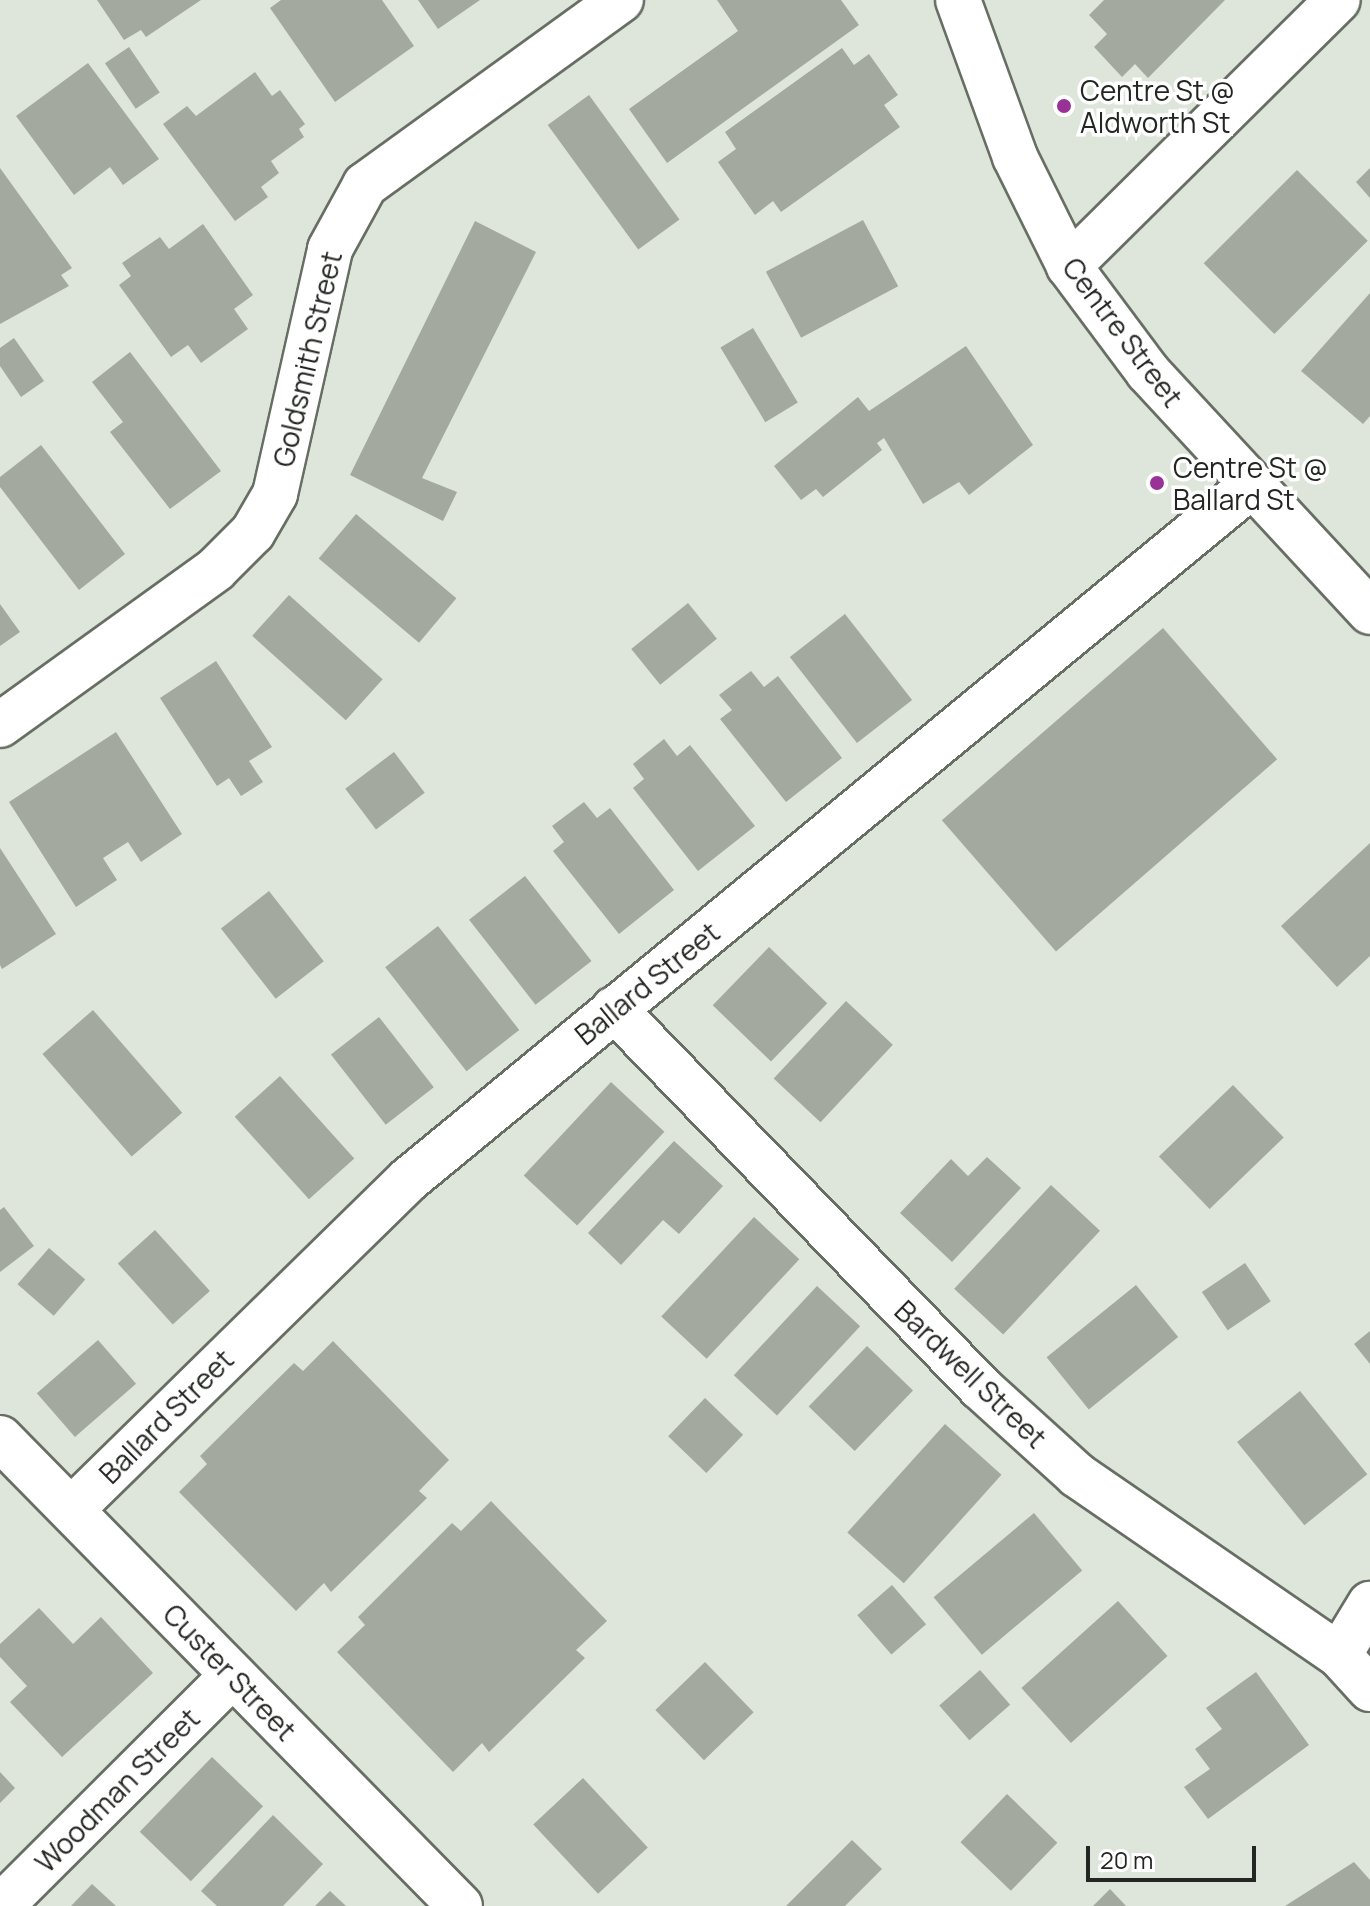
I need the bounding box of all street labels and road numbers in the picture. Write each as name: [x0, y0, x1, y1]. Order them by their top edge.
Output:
street label: Goldsmith Street: [266, 248, 348, 470]
street label: Centre Street: [1056, 251, 1190, 413]
street label: Ballard Street: [568, 915, 726, 1051]
street label: Bardwell Street: [888, 1293, 1054, 1455]
street label: Ballard Street: [92, 1342, 240, 1490]
street label: Custer Street: [157, 1597, 303, 1747]
street label: Woodman Street: [28, 1701, 206, 1879]

